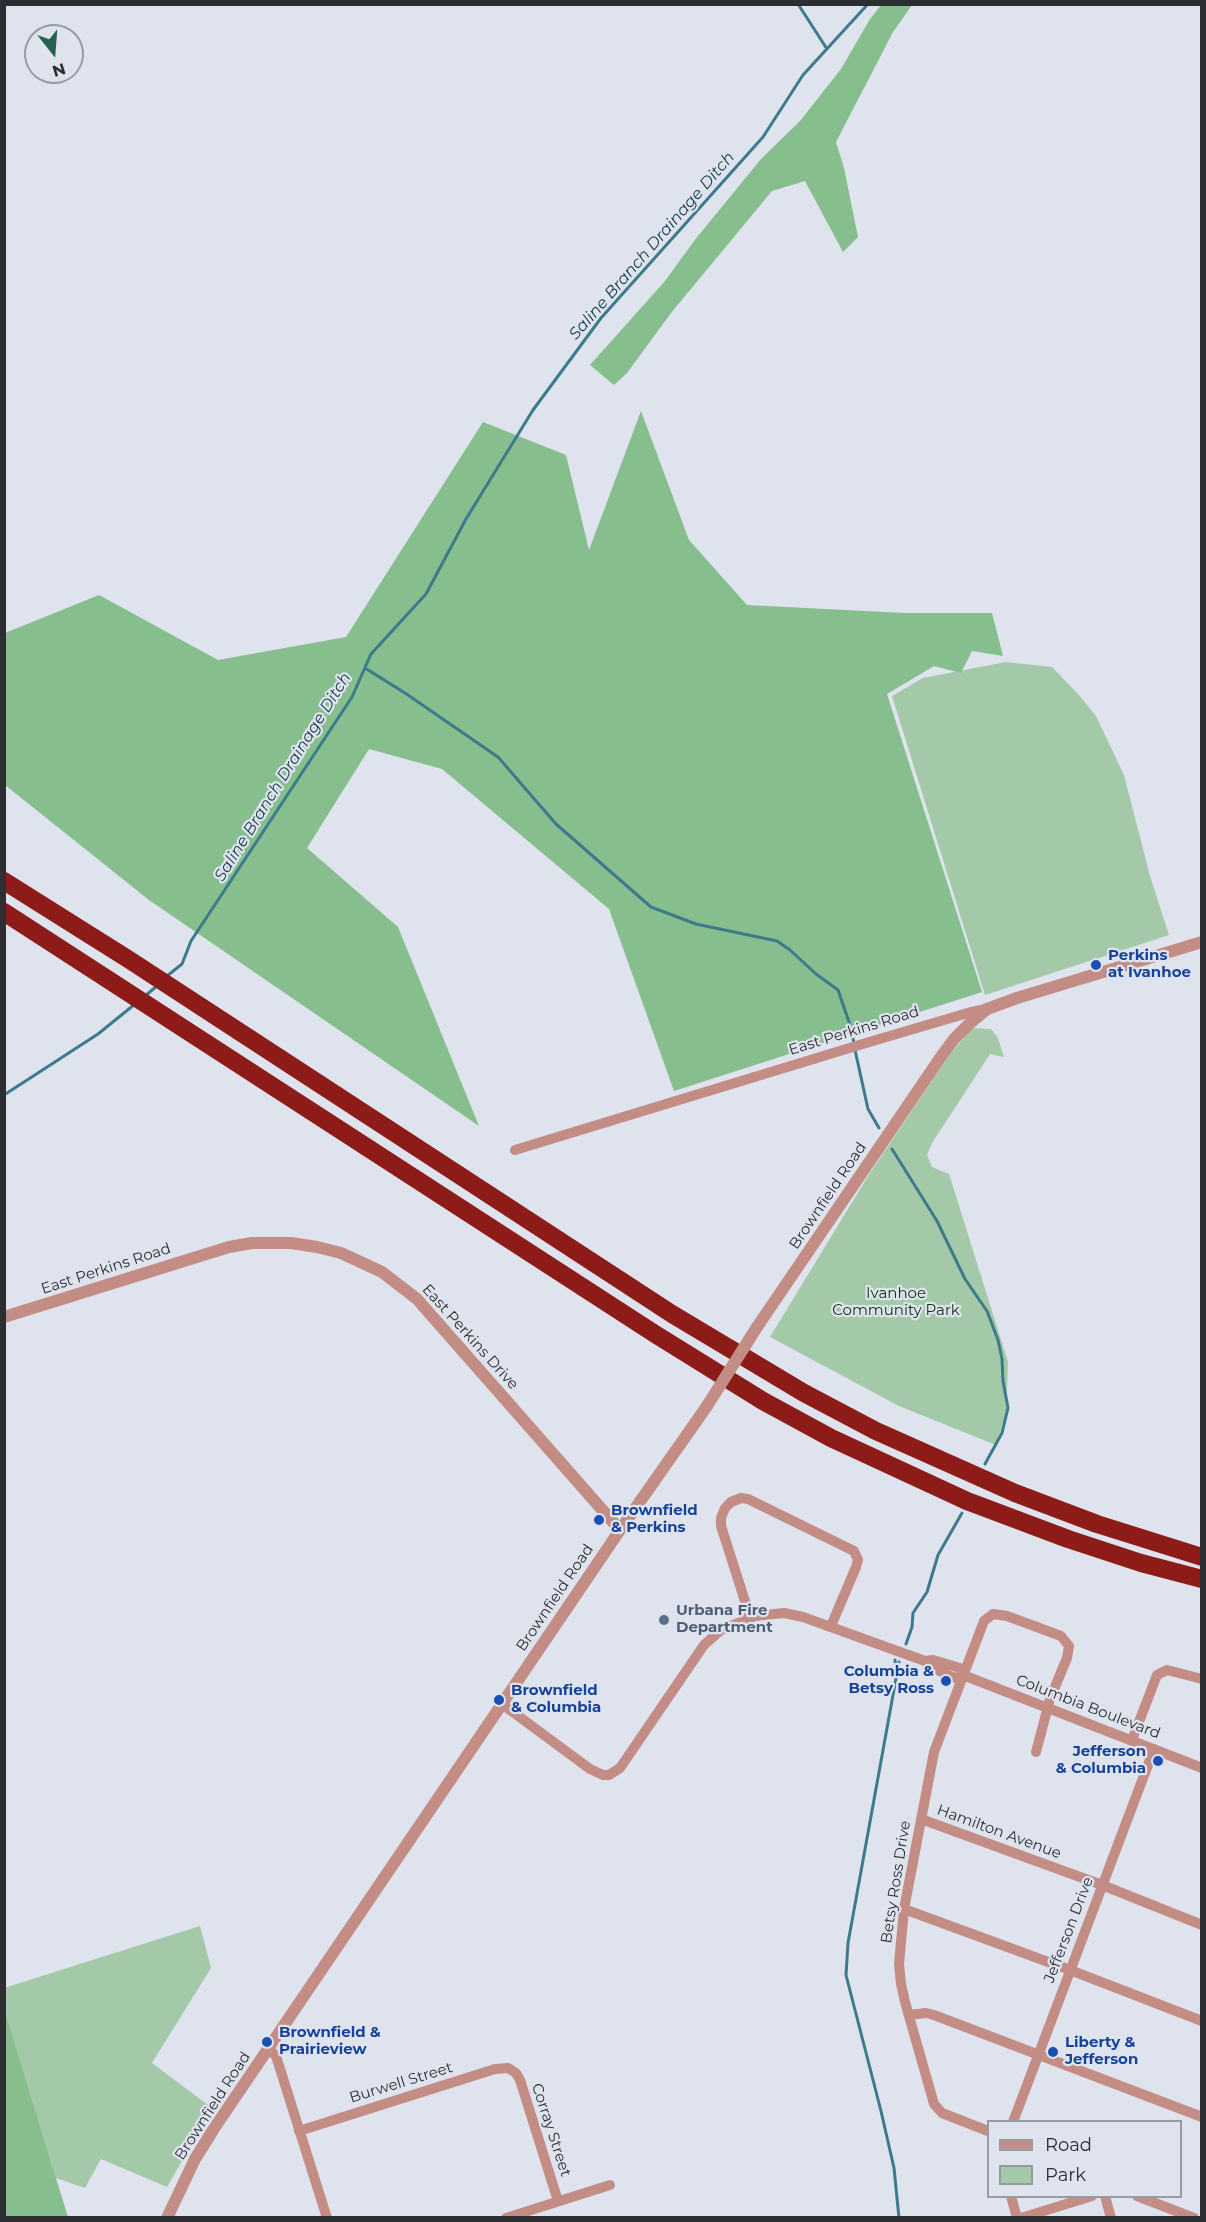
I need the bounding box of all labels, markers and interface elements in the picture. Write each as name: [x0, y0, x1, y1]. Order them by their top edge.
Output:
north arrow: [24, 24, 84, 84]
text: N: [50, 59, 68, 81]
water label: Saline Branch Drainage Ditch: [565, 148, 739, 344]
water label: Saline Branch Drainage Ditch: [211, 669, 355, 885]
place label: Perkins at Ivanhoe: [1108, 947, 1191, 982]
marker: Perkins at Ivanhoe: [1089, 958, 1103, 972]
street label: East Perkins Road: [787, 1003, 921, 1059]
street label: Brownfield Road: [786, 1139, 870, 1253]
street label: East Perkins Road: [39, 1240, 173, 1298]
street label: East Perkins Drive: [418, 1281, 522, 1393]
park label: Ivanhoe Community Park: [832, 1285, 960, 1320]
place label: Brownfield & Perkins: [611, 1502, 698, 1537]
marker: Brownfield & Perkins: [592, 1513, 606, 1527]
street label: Brownfield Road: [513, 1541, 597, 1655]
place label: Urbana Fire Department: [676, 1602, 773, 1637]
marker: Urbana Fire Department: [657, 1613, 671, 1627]
place label: Columbia & Betsy Ross: [844, 1663, 934, 1698]
street label: Columbia Boulevard: [1013, 1671, 1163, 1743]
marker: Columbia & Betsy Ross: [939, 1674, 953, 1688]
place label: Brownfield & Columbia: [511, 1682, 601, 1717]
marker: Brownfield & Columbia: [492, 1693, 506, 1707]
place label: Jefferson & Columbia: [1056, 1743, 1146, 1778]
marker: Jefferson & Columbia: [1151, 1754, 1165, 1768]
street label: Hamilton Avenue: [934, 1801, 1064, 1863]
street label: Betsy Ross Drive: [877, 1819, 915, 1945]
street label: Jefferson Drive: [1041, 1875, 1097, 1985]
place label: Brownfield & Prairieview: [279, 2024, 381, 2059]
place label: Liberty & Jefferson: [1065, 2034, 1138, 2069]
marker: Brownfield & Prairieview: [260, 2035, 274, 2049]
marker: Liberty & Jefferson: [1046, 2045, 1060, 2059]
street label: Brownfield Road: [171, 2049, 255, 2163]
street label: Burwell Street: [347, 2059, 455, 2107]
street label: Corray Street: [527, 2081, 575, 2179]
legend: [987, 2120, 1182, 2198]
text: Road: [1045, 2134, 1092, 2156]
text: Park: [1045, 2164, 1086, 2186]

